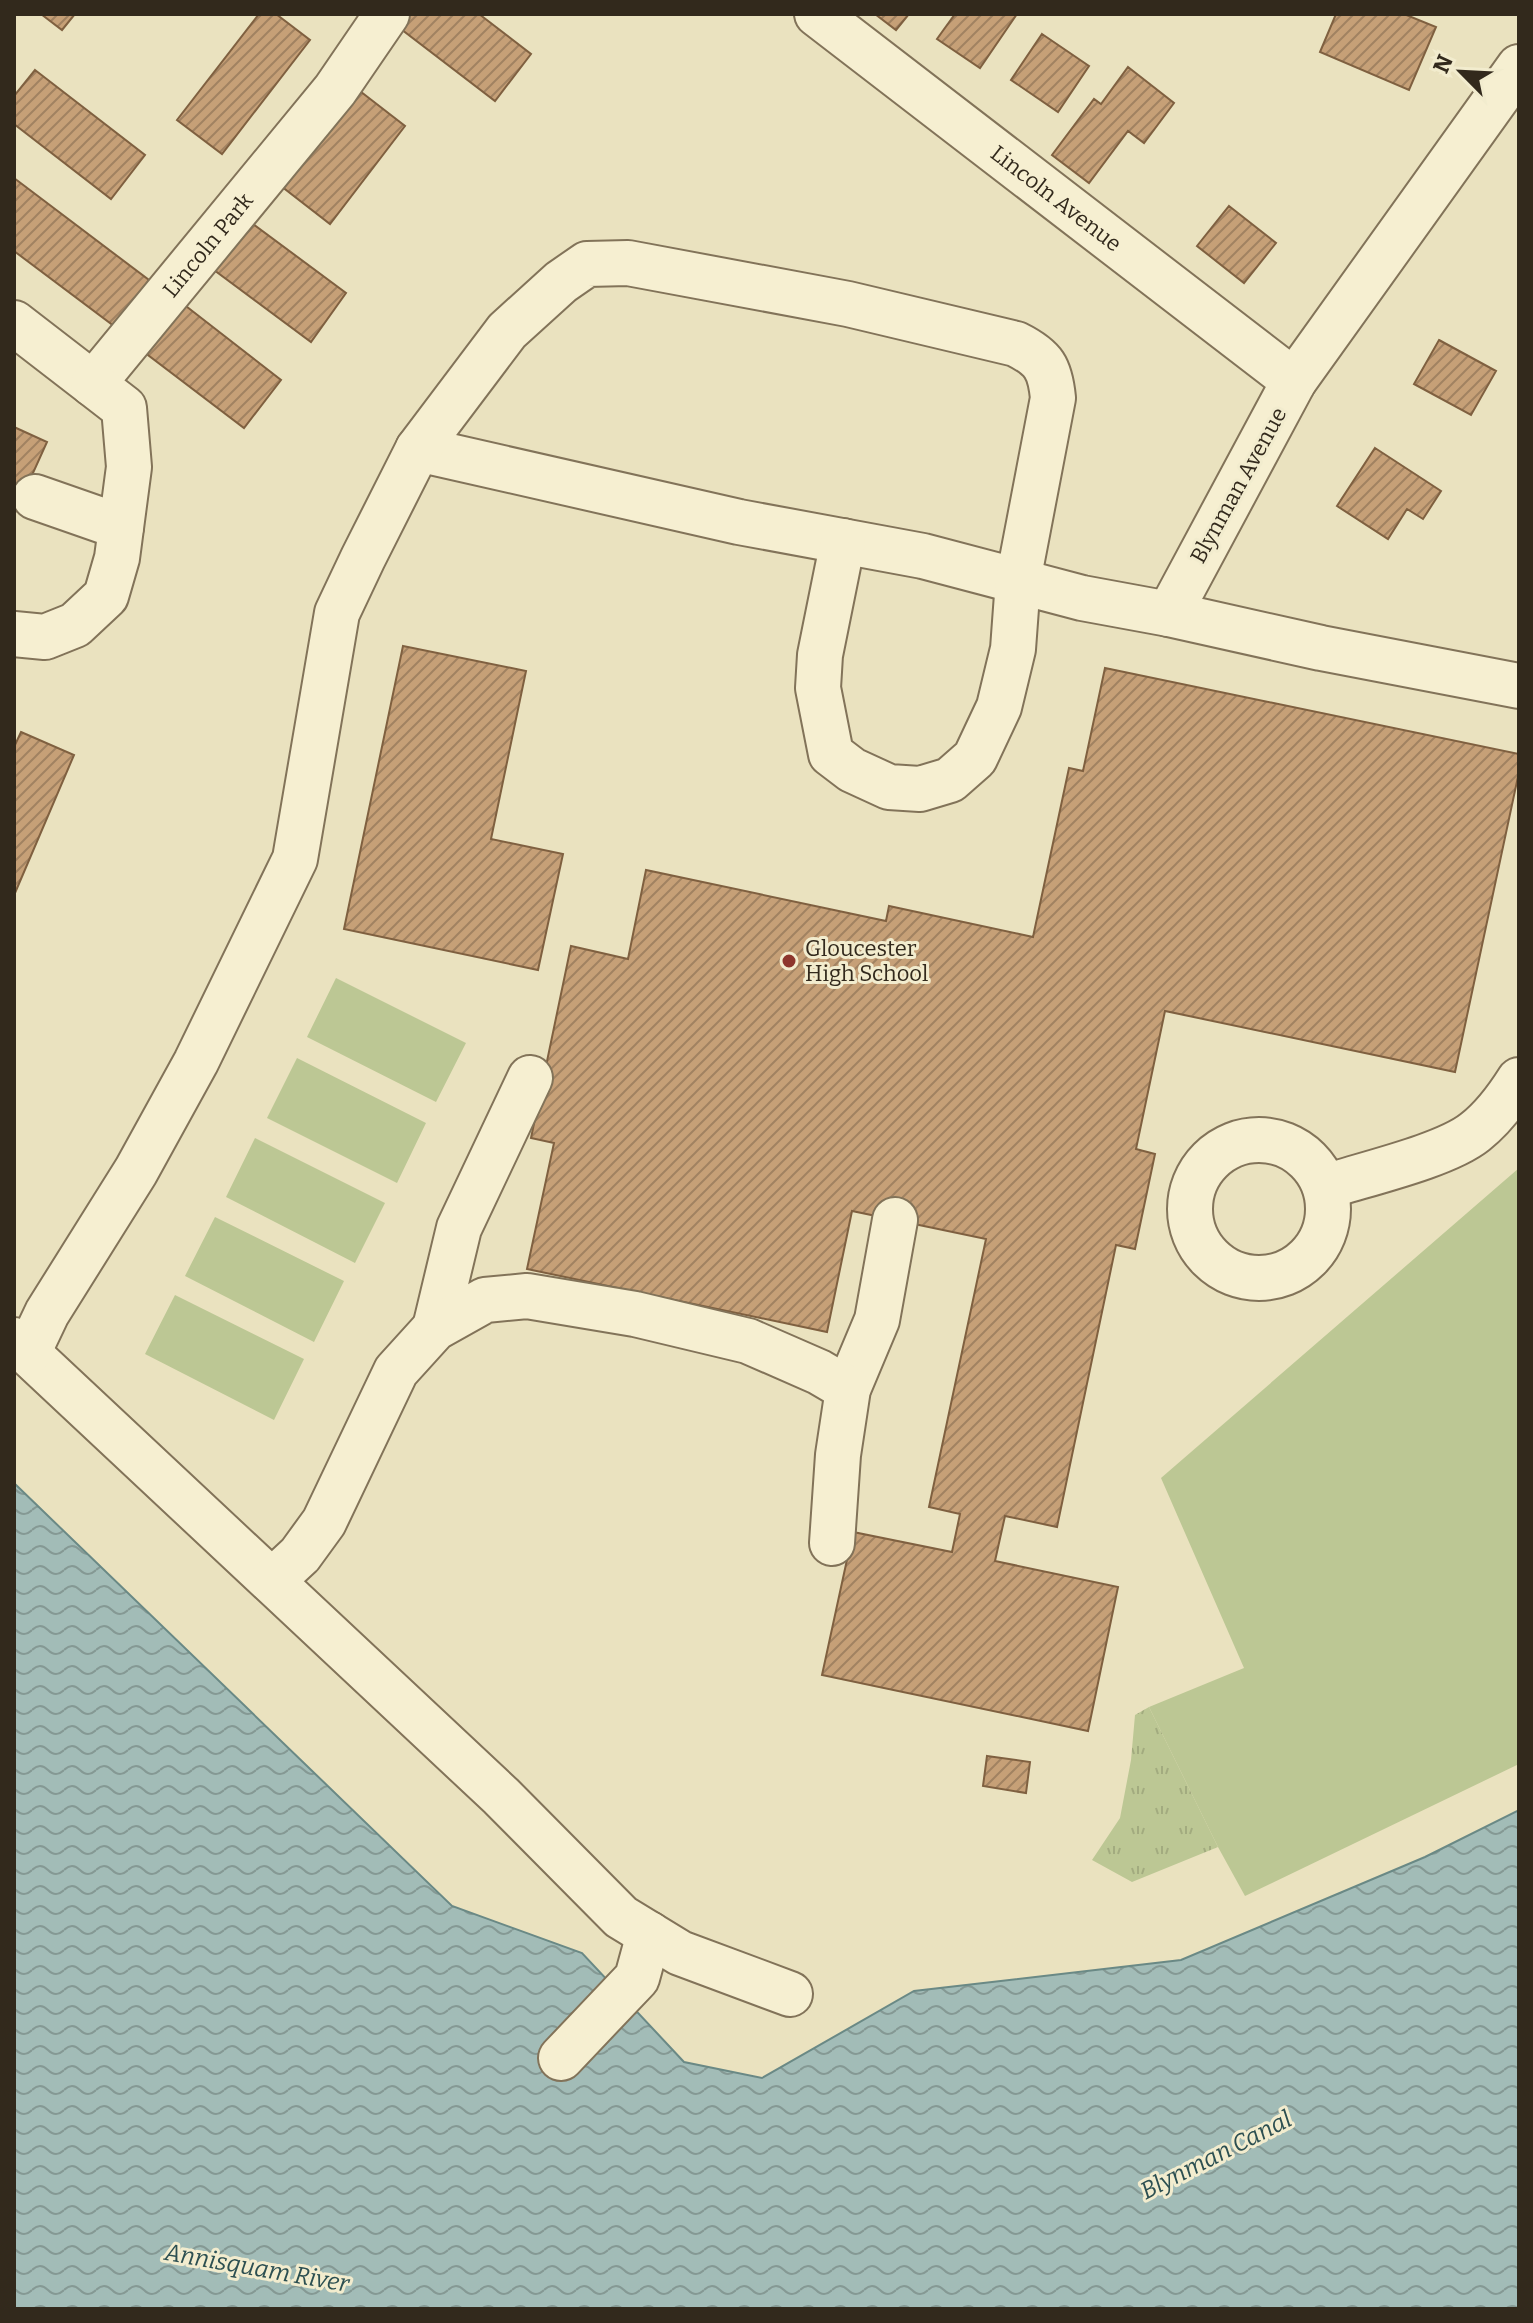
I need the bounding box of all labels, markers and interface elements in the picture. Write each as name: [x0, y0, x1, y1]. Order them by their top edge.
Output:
north arrow: [1421, 32, 1501, 112]
text: N: [1427, 51, 1459, 77]
street label: Lincoln Avenue: [985, 140, 1127, 257]
street label: Lincoln Park: [157, 187, 259, 303]
street label: Blynman Avenue: [1184, 403, 1292, 568]
place label: Gloucester High School: [805, 935, 928, 987]
marker: Gloucester High School: [780, 952, 798, 970]
water label: Blynman Canal: [1136, 2105, 1296, 2205]
water label: Annisquam River: [162, 2238, 352, 2298]

